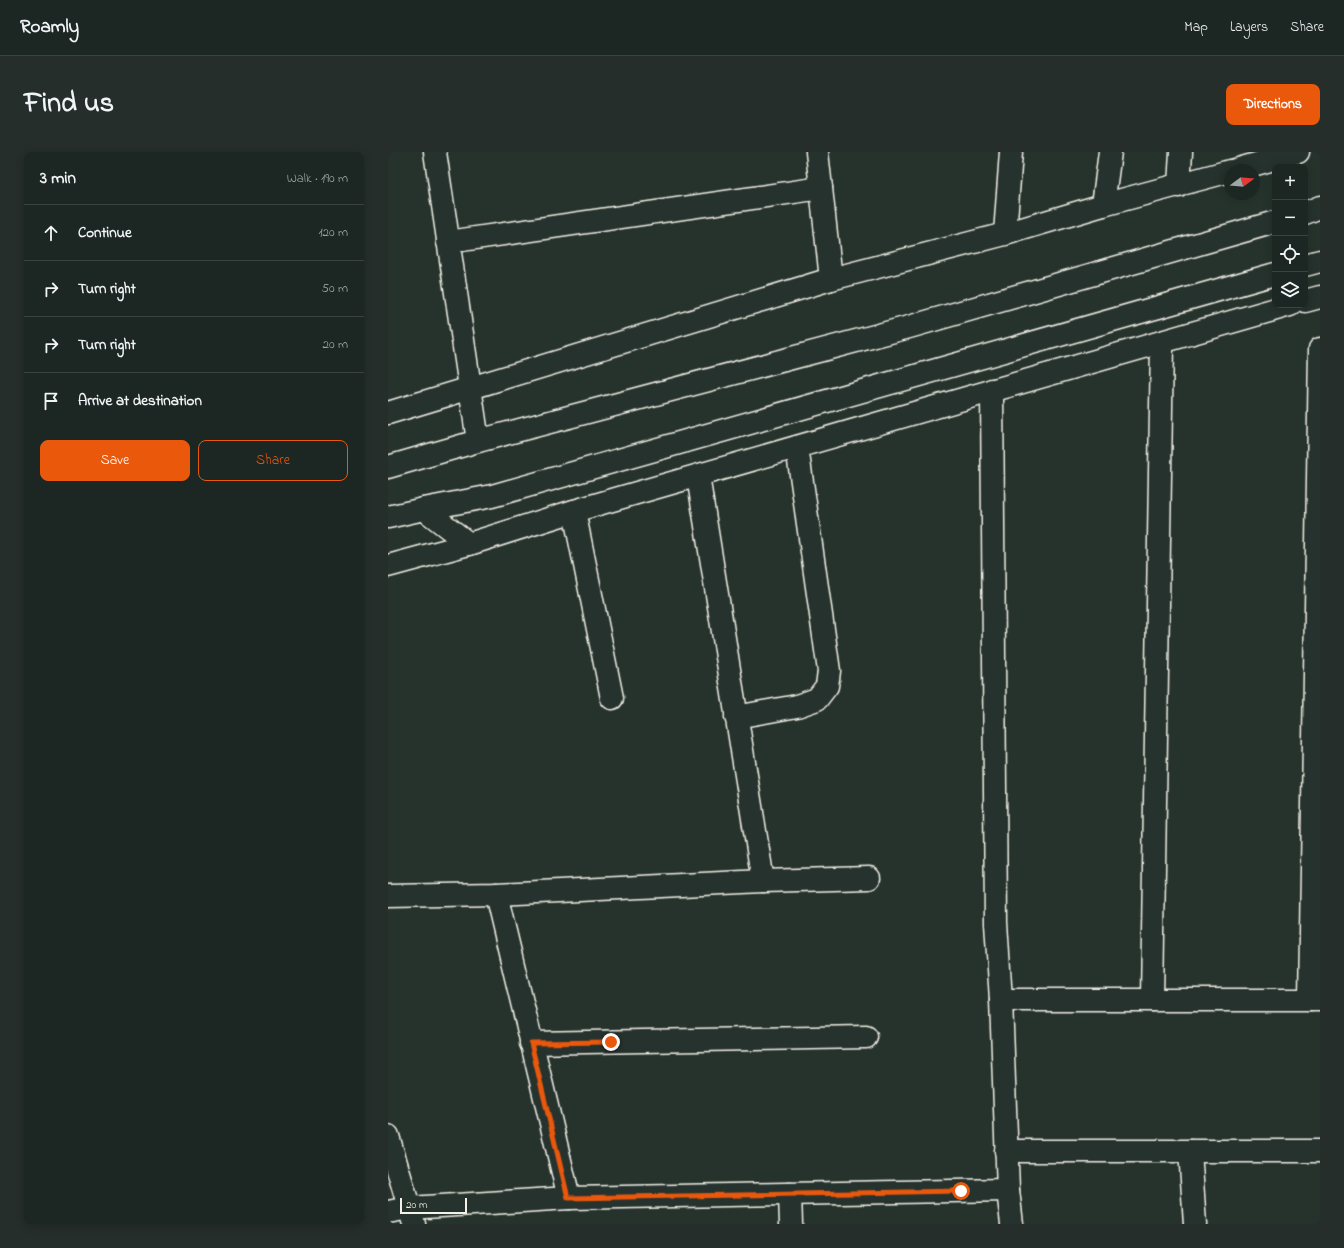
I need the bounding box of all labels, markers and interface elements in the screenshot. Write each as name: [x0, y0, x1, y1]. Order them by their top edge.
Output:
text: Roamly: [20, 14, 79, 41]
text: Map: [1184, 17, 1208, 38]
text: Layers: [1230, 17, 1268, 38]
text: Share: [1290, 17, 1324, 38]
text: Find us: [24, 84, 114, 125]
button: Directions: [1226, 84, 1320, 125]
north arrow: [1224, 164, 1260, 200]
map controls: [1272, 164, 1308, 308]
button: +: [1272, 164, 1308, 200]
text: 3 min: [40, 166, 76, 191]
text: Walk · 190 m: [287, 169, 348, 188]
button: −: [1272, 200, 1308, 236]
icon: ahead: [40, 222, 62, 244]
text: Continue: [78, 222, 132, 244]
text: 120 m: [318, 223, 348, 242]
button: locate: [1272, 236, 1308, 272]
button: layers: [1272, 272, 1308, 308]
icon: right: [40, 278, 62, 300]
text: Turn right: [78, 278, 136, 300]
text: 50 m: [322, 279, 348, 298]
icon: right: [40, 334, 62, 356]
text: Turn right: [78, 334, 136, 356]
text: 20 m: [323, 335, 348, 354]
icon: arrive: [40, 390, 62, 412]
text: Arrive at destination: [78, 390, 202, 412]
button: Save: [40, 440, 190, 481]
button: Share: [198, 440, 348, 481]
route end: [602, 1033, 620, 1051]
route start: [952, 1182, 970, 1200]
scale bar: [400, 1196, 467, 1215]
text: 20 m: [406, 1197, 428, 1213]

